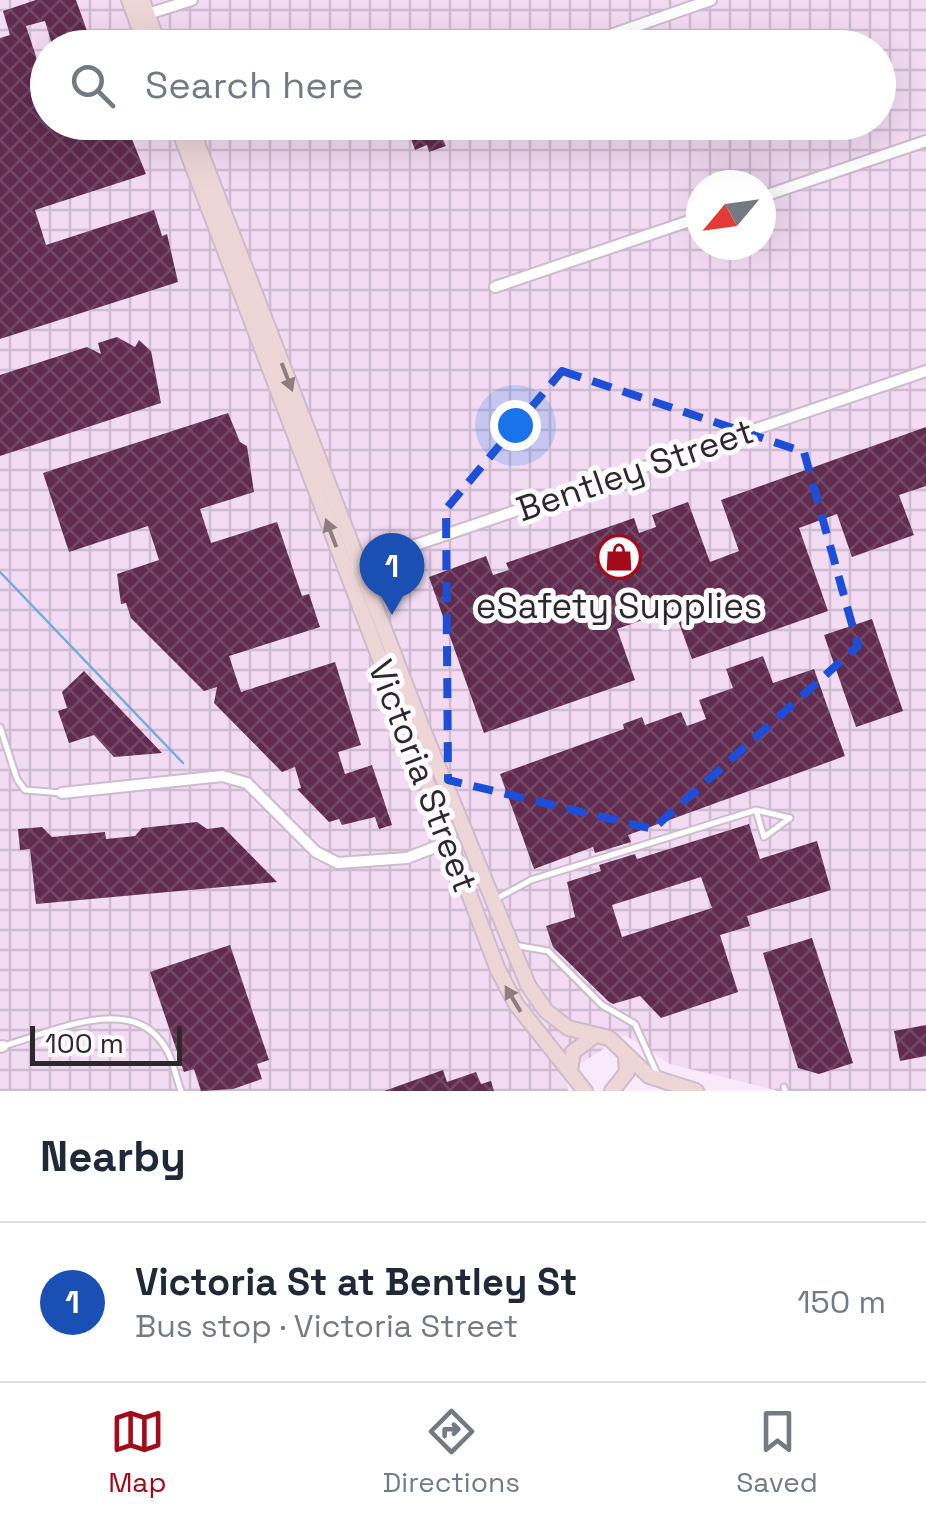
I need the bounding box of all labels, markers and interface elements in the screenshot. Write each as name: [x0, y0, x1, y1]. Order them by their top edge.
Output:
search box: [30, 30, 896, 140]
icon: search: [65, 58, 120, 113]
text: Search here: [145, 61, 364, 109]
north arrow: [686, 170, 776, 260]
one-way arrow: [280, 362, 296, 392]
your location: [490, 400, 541, 451]
street label: Bentley Street: [511, 409, 759, 531]
one-way arrow: [323, 518, 338, 548]
pin: 1: [360, 532, 424, 615]
shop icon: eSafety Supplies: [596, 534, 642, 580]
place label: eSafety Supplies: [476, 584, 762, 628]
street label: Victoria Street: [358, 654, 488, 898]
one-way arrow: [505, 985, 523, 1012]
scale bar: [30, 1021, 182, 1066]
text: 100 m: [45, 1025, 124, 1061]
text: Nearby: [40, 1130, 186, 1183]
text: Victoria St at Bentley St: [135, 1258, 577, 1306]
text: 1: [65, 1282, 80, 1322]
text: 150 m: [797, 1282, 886, 1322]
text: Bus stop · Victoria Street: [135, 1306, 518, 1346]
tab: Map: [108, 1404, 166, 1500]
tab: Directions: [383, 1404, 520, 1500]
tab: Saved: [736, 1404, 818, 1500]

